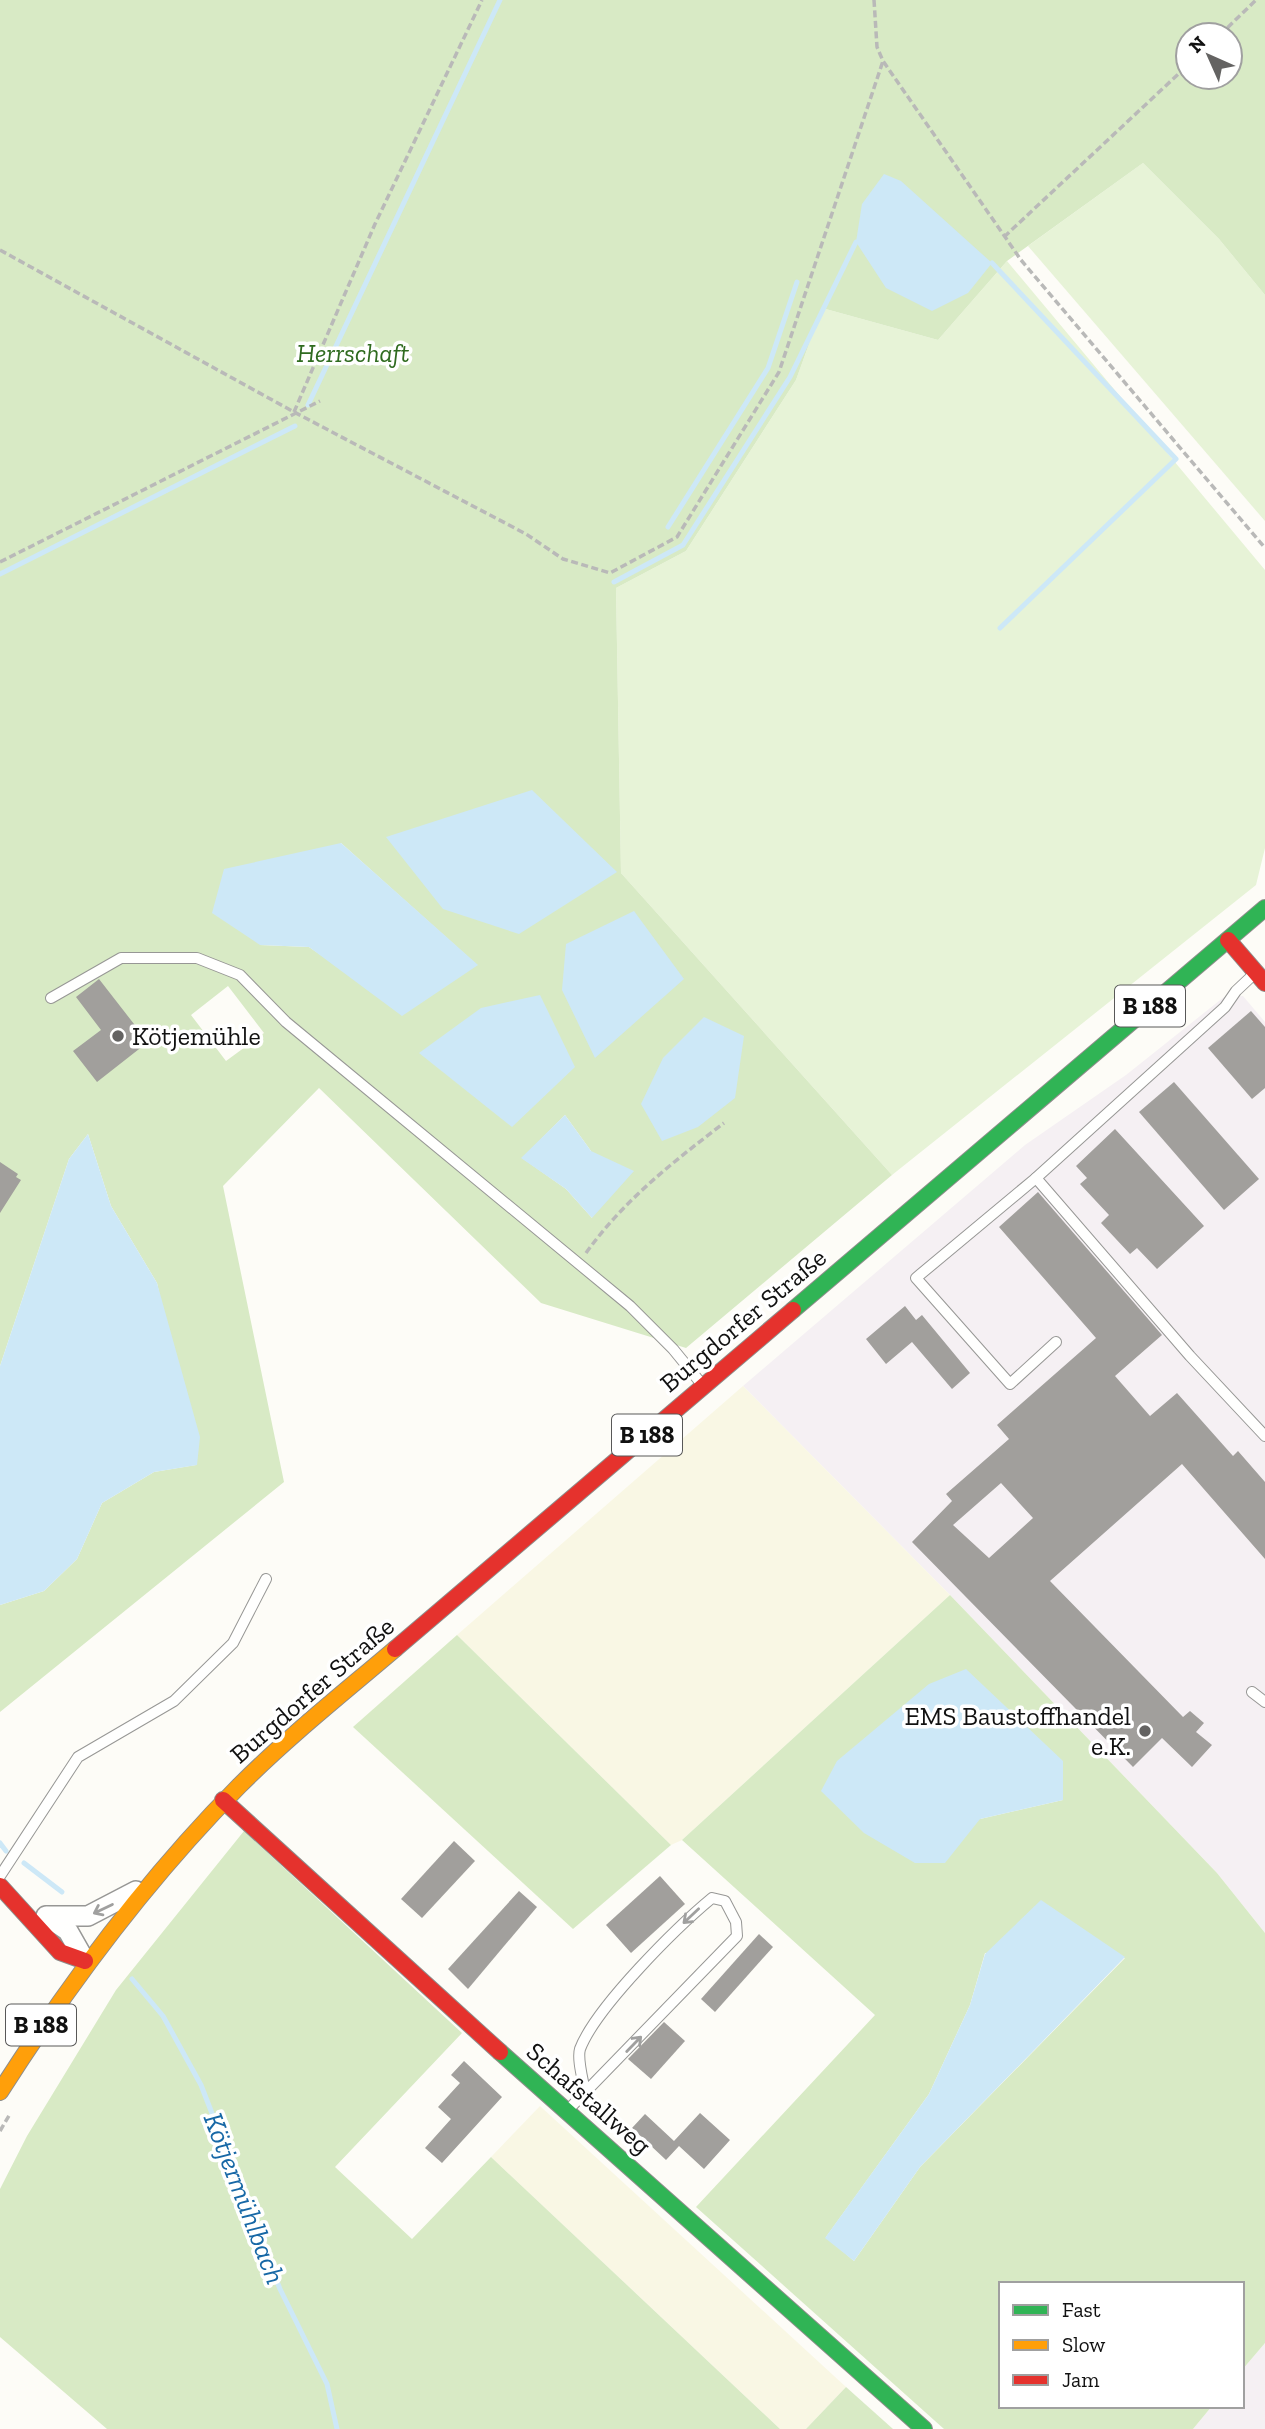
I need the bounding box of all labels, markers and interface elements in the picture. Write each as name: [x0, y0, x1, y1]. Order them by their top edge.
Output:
north arrow: [1174, 21, 1244, 91]
text: N: [1184, 31, 1211, 58]
park label: Herrschaft: [296, 337, 410, 369]
road number: B 188: [1115, 986, 1185, 1026]
place label: Kötjemühle: [132, 1020, 261, 1052]
marker: Kötjemühle: [110, 1028, 126, 1044]
street label: Burgdorfer Straße: [653, 1241, 833, 1399]
road number: B 188: [612, 1414, 682, 1456]
street label: Burgdorfer Straße: [223, 1610, 401, 1770]
place label: EMS Baustoffhandel e.K.: [904, 1700, 1131, 1762]
marker: EMS Baustoffhandel e.K.: [1137, 1723, 1153, 1739]
one-way arrow: [93, 1902, 114, 1916]
one-way arrow: [683, 1907, 700, 1924]
road number: B 188: [6, 2004, 76, 2046]
street label: Schafstallweg: [520, 2035, 658, 2161]
one-way arrow: [625, 2036, 642, 2053]
water label: Kötjermühlbach: [197, 2108, 292, 2289]
legend: [999, 2282, 1244, 2408]
text: Fast: [1062, 2297, 1101, 2322]
text: Slow: [1062, 2332, 1105, 2357]
text: Jam: [1062, 2367, 1099, 2392]

